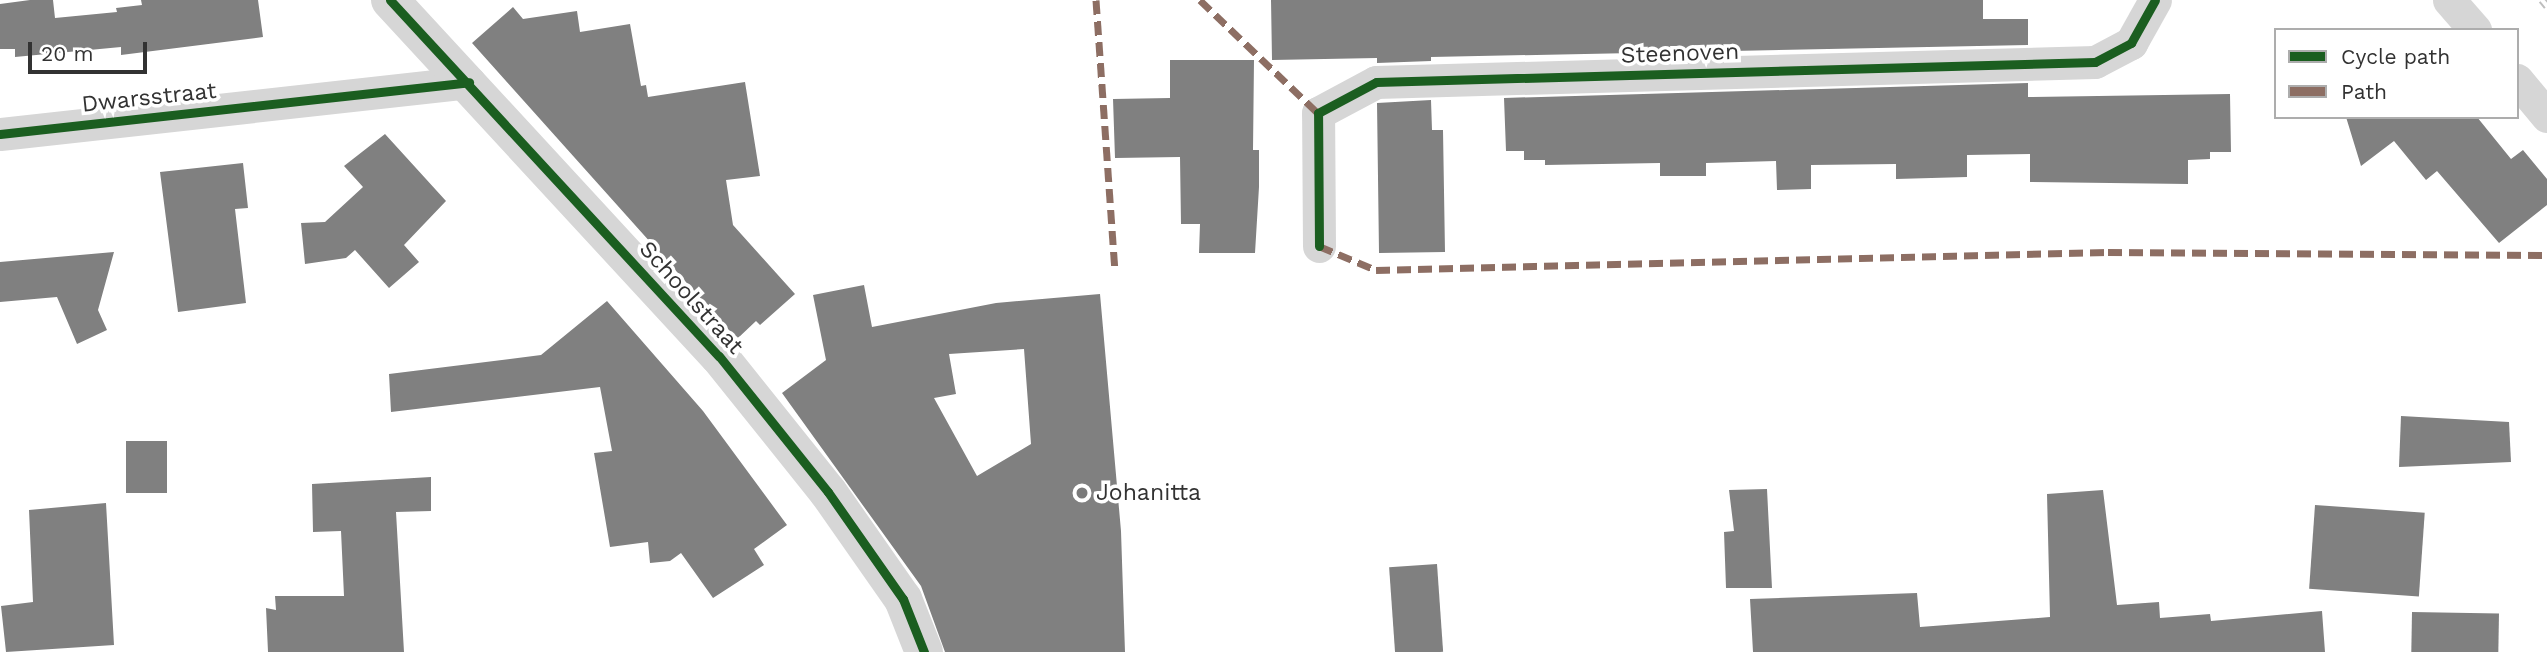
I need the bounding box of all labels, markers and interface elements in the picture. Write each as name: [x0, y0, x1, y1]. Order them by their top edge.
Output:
scale bar: [32, 28, 150, 72]
legend: [2274, 28, 2519, 119]
street label: Steenoven: [1620, 38, 1740, 70]
text: 20 m: [41, 41, 93, 66]
text: Cycle path: [2341, 44, 2450, 69]
street label: Dwarsstraat: [80, 77, 218, 119]
text: Path: [2341, 79, 2387, 104]
street label: Schoolstraat: [633, 236, 749, 360]
place label: Johanitta: [1096, 479, 1201, 507]
marker: Johanitta: [1074, 485, 1090, 501]

